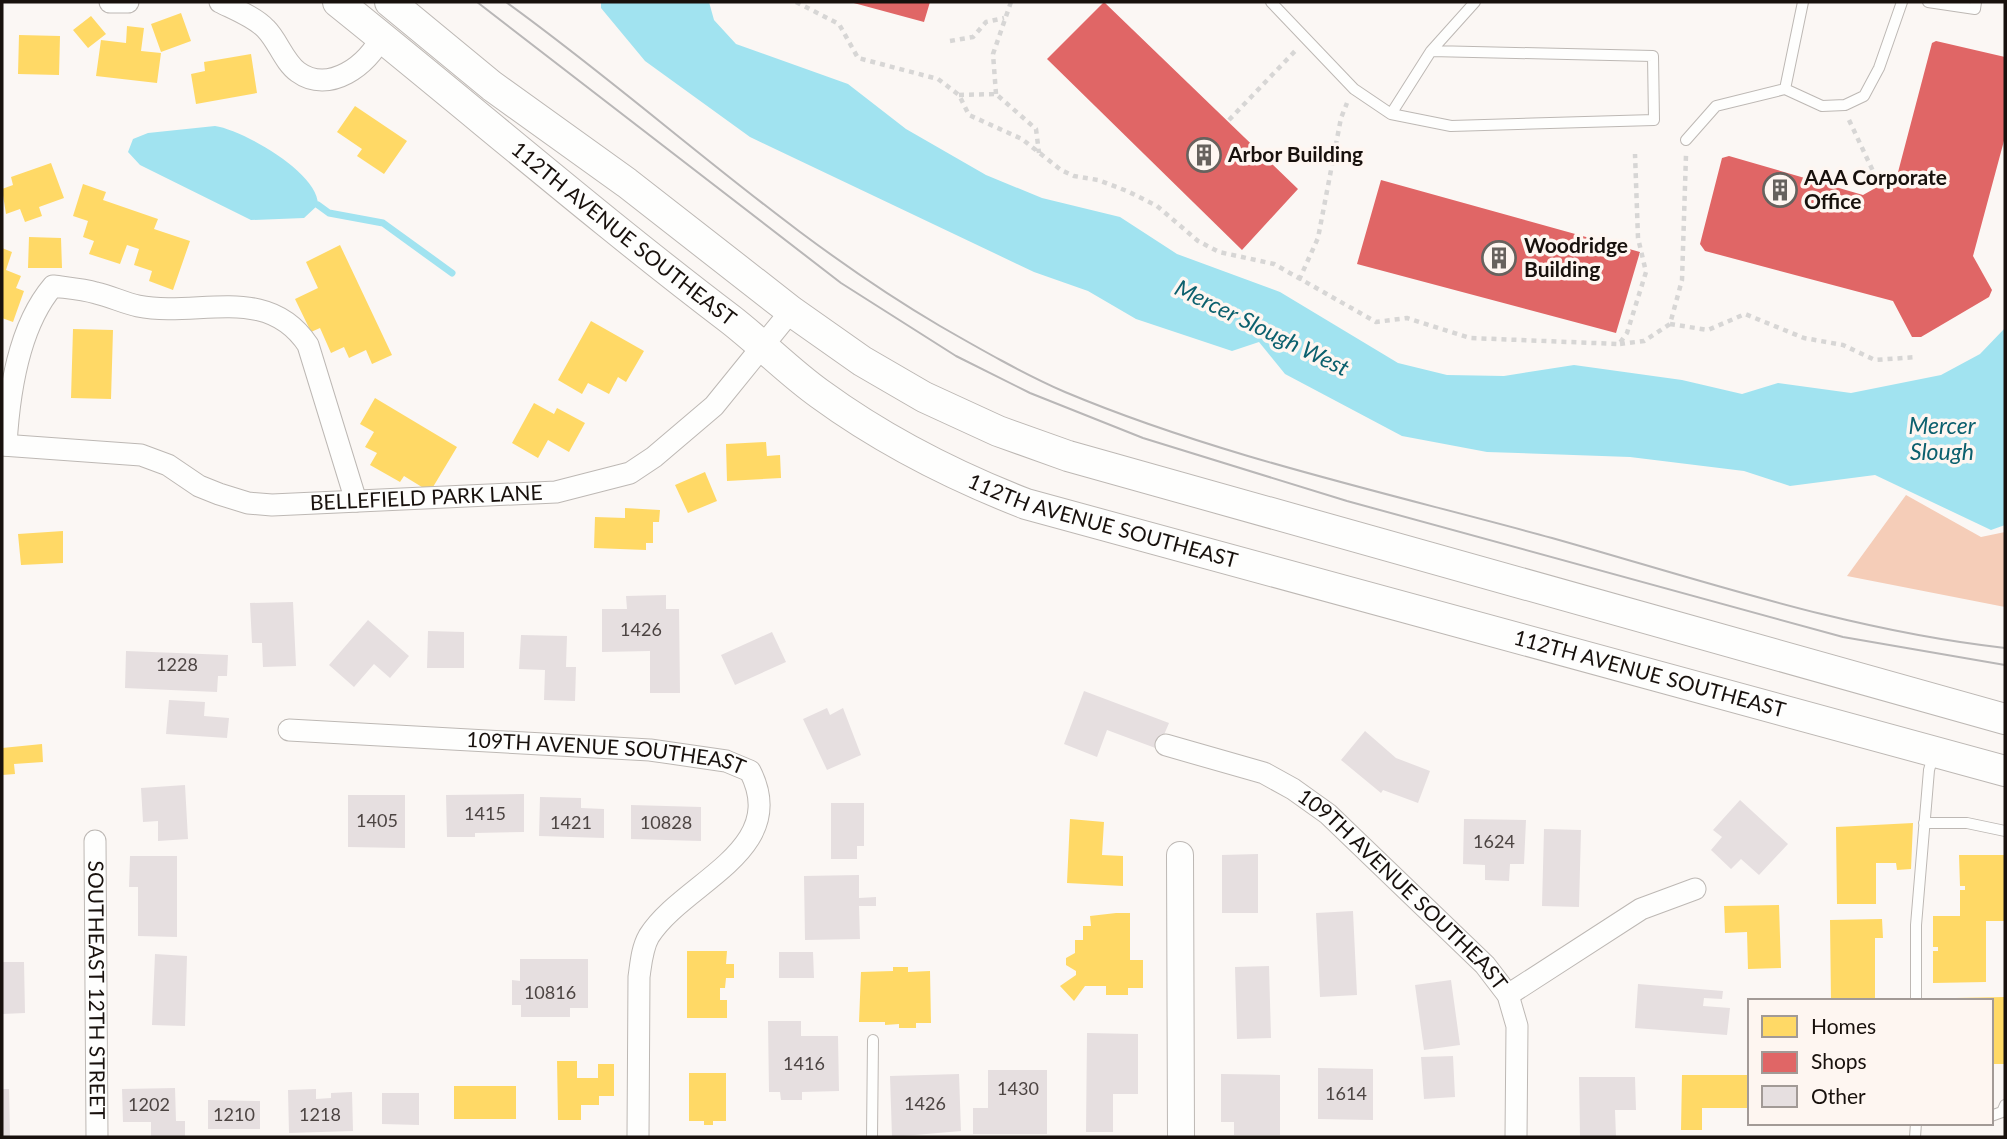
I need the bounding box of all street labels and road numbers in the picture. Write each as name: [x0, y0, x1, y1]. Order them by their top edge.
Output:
street label: 112TH AVENUE SOUTHEAST: [507, 136, 742, 331]
street label: 112TH AVENUE SOUTHEAST: [965, 467, 1241, 572]
street label: BELLEFIELD PARK LANE: [309, 479, 543, 514]
street label: 112TH AVENUE SOUTHEAST: [1512, 624, 1789, 722]
street label: 109TH AVENUE SOUTHEAST: [466, 726, 750, 779]
street label: 109TH AVENUE SOUTHEAST: [1294, 783, 1514, 995]
street label: SOUTHEAST 12TH STREET: [84, 860, 111, 1120]

